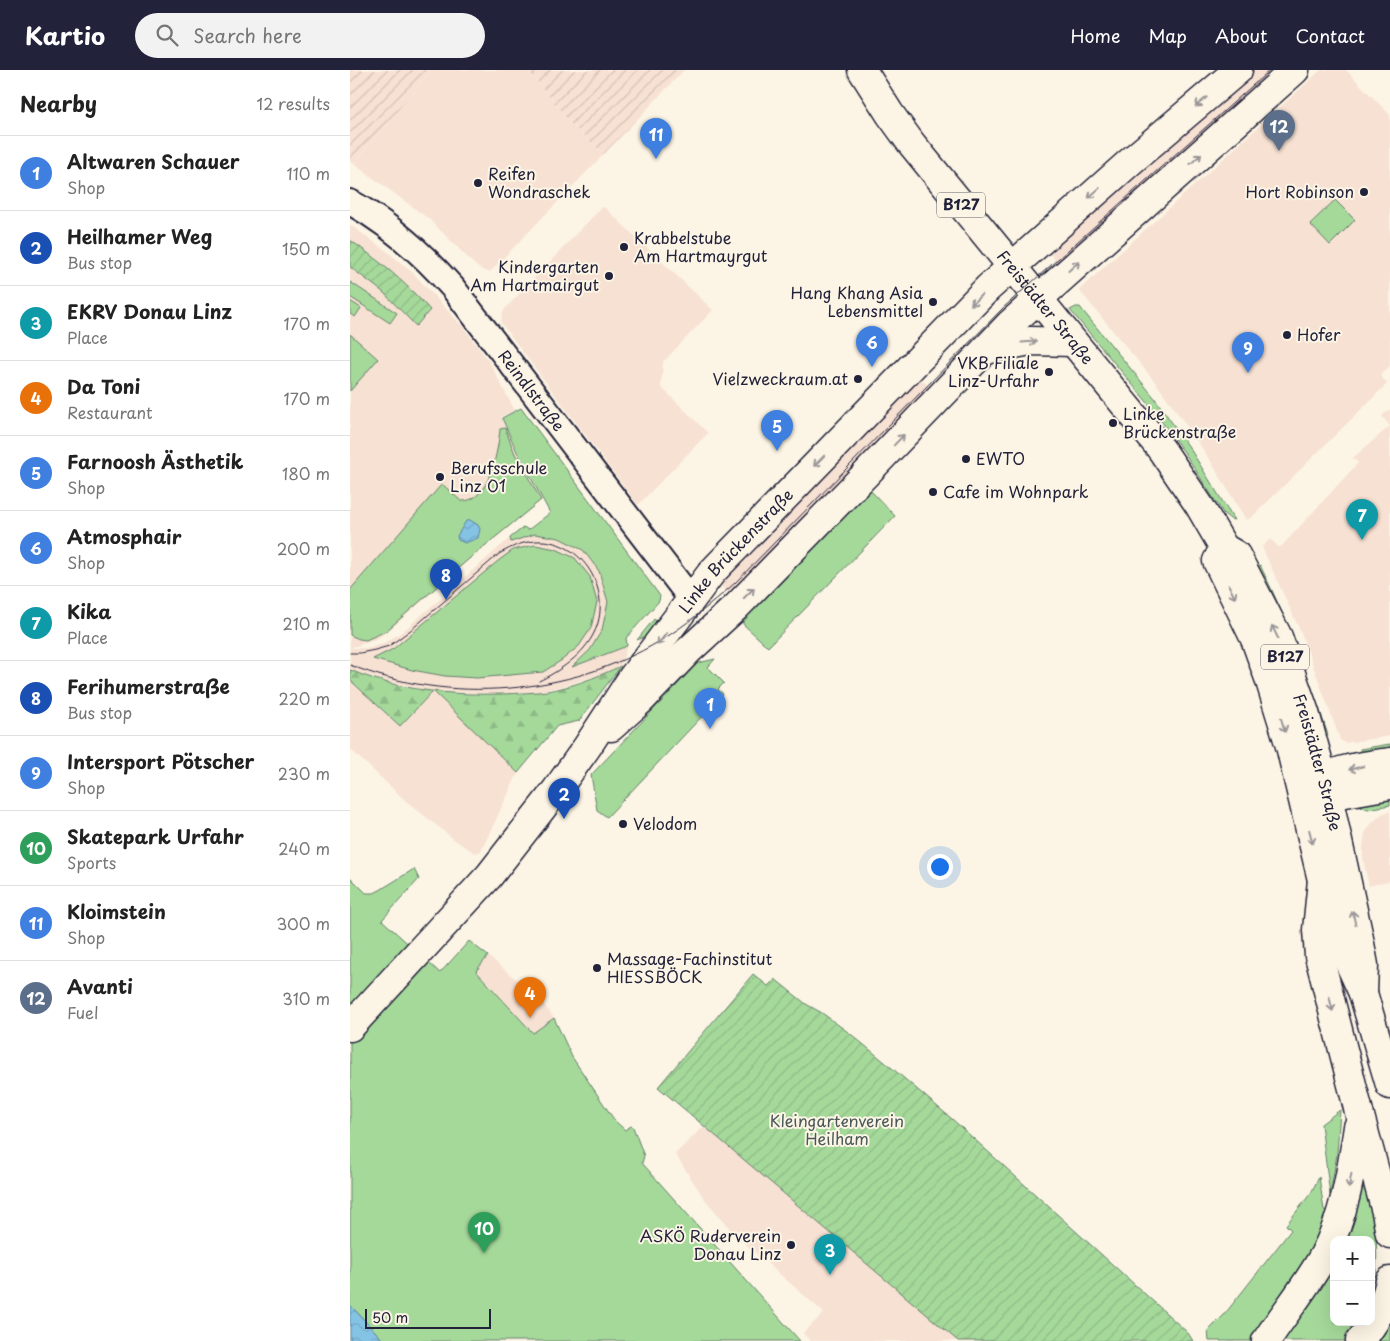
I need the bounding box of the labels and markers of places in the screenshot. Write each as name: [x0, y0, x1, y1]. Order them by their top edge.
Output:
pin: 12: [1263, 110, 1295, 151]
pin: 11: [640, 118, 672, 159]
place label: Reifen Wondraschek: [488, 161, 591, 203]
marker: Reifen Wondraschek: [472, 177, 484, 189]
place label: Hort Robinson: [1245, 179, 1354, 203]
marker: Hort Robinson: [1358, 186, 1370, 198]
place label: Krabbelstube Am Hartmayrgut: [634, 225, 768, 267]
marker: Krabbelstube Am Hartmayrgut: [618, 241, 630, 253]
place label: Kindergarten Am Hartmairgut: [470, 254, 599, 296]
marker: Kindergarten Am Hartmairgut: [603, 270, 615, 282]
place label: Hang Khang Asia Lebensmittel: [791, 280, 923, 322]
marker: Hang Khang Asia Lebensmittel: [927, 296, 939, 308]
place label: Hofer: [1297, 322, 1341, 346]
pin: 6: [856, 326, 888, 367]
marker: Hofer: [1281, 329, 1293, 341]
pin: 9: [1232, 332, 1264, 373]
place label: VKB Filiale Linz-Urfahr: [948, 350, 1040, 392]
place label: Vielzweckraum.at: [713, 366, 848, 390]
marker: VKB Filiale Linz-Urfahr: [1043, 366, 1055, 378]
marker: Vielzweckraum.at: [852, 373, 864, 385]
place label: Linke Brückenstraße: [1123, 401, 1236, 443]
pin: 5: [761, 410, 793, 451]
marker: Linke Brückenstraße: [1107, 417, 1119, 429]
place label: EWTO: [976, 446, 1025, 470]
marker: EWTO: [960, 453, 972, 465]
place label: Berufsschule Linz 01: [450, 455, 548, 497]
marker: Berufsschule Linz 01: [434, 471, 446, 483]
place label: Cafe im Wohnpark: [943, 479, 1089, 503]
marker: Cafe im Wohnpark: [927, 486, 939, 498]
pin: 7: [1346, 499, 1378, 540]
pin: 8: [430, 559, 462, 600]
pin: 1: [694, 688, 726, 729]
pin: 2: [548, 778, 580, 819]
place label: Velodom: [633, 811, 697, 835]
marker: Velodom: [617, 818, 629, 830]
place label: Massage-Fachinstitut HIESSBÖCK: [607, 946, 773, 988]
marker: Massage-Fachinstitut HIESSBÖCK: [591, 962, 603, 974]
pin: 4: [514, 977, 546, 1018]
pin: 10: [468, 1212, 500, 1253]
place label: ASKÖ Ruderverein Donau Linz: [640, 1223, 781, 1265]
pin: 3: [814, 1234, 846, 1275]
marker: ASKÖ Ruderverein Donau Linz: [785, 1239, 797, 1251]

